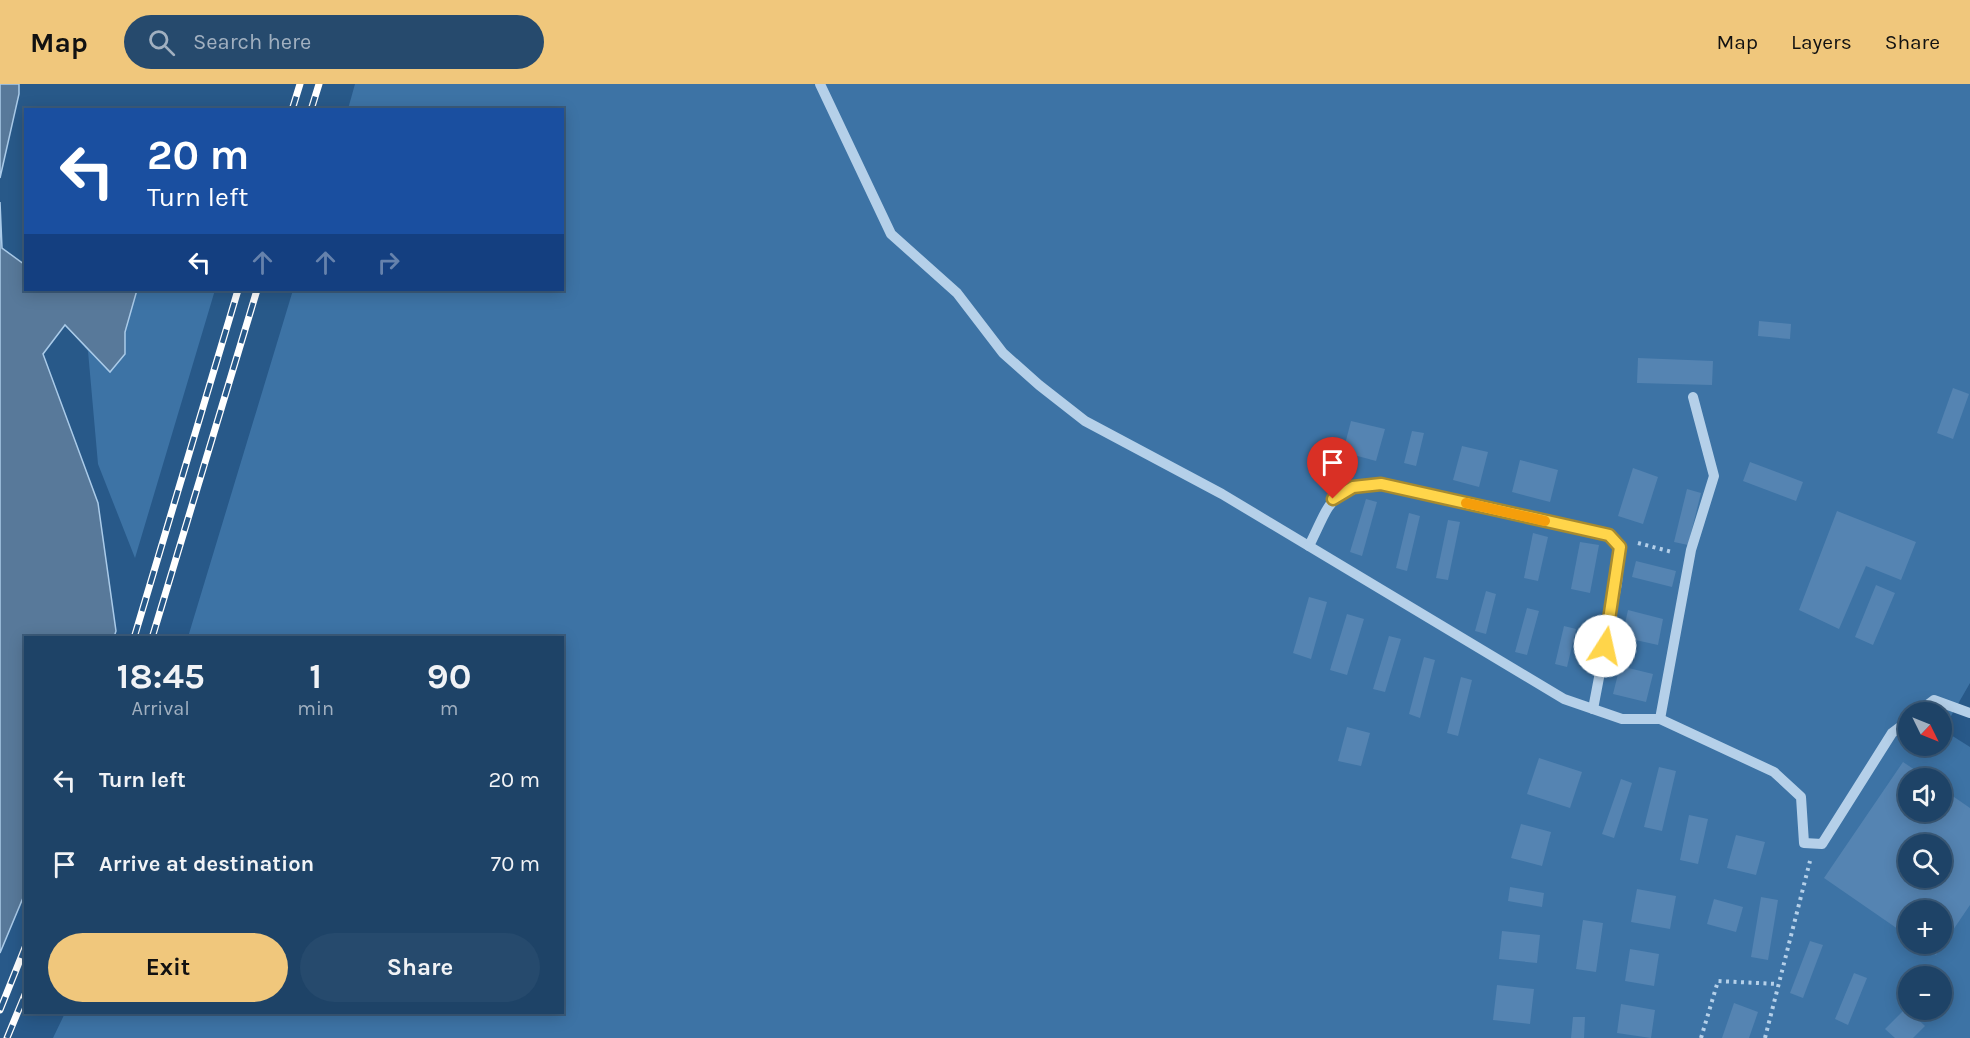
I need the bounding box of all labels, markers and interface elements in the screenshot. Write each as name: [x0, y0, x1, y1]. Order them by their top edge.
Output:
search box: [124, 15, 544, 69]
text: Map: [30, 26, 88, 59]
icon: search: [145, 26, 178, 59]
text: Search here: [193, 29, 311, 55]
text: Map: [1716, 30, 1758, 54]
text: Layers: [1791, 30, 1852, 54]
text: Share: [1885, 30, 1940, 54]
text: 20 m: [147, 130, 249, 180]
icon: left: [48, 132, 126, 210]
text: Turn left: [147, 181, 248, 213]
icon: left: [183, 246, 216, 279]
icon: ahead: [246, 246, 279, 279]
icon: ahead: [309, 246, 342, 279]
icon: right: [372, 246, 405, 279]
pin: [1307, 437, 1358, 499]
icon: arrive: [1316, 446, 1349, 479]
position arrow: [1573, 614, 1637, 678]
text: 18:45: [117, 655, 205, 697]
text: 1: [309, 655, 322, 697]
text: 90: [427, 655, 471, 697]
text: Arrival: [131, 697, 190, 720]
text: min: [297, 697, 334, 720]
text: m: [440, 697, 458, 720]
north arrow: [1898, 702, 1952, 756]
map controls: [1898, 702, 1952, 1020]
icon: left: [48, 764, 81, 797]
text: Turn left: [99, 767, 186, 793]
text: 20 m: [488, 767, 540, 793]
button: sound: [1898, 768, 1952, 822]
button: search: [1898, 834, 1952, 888]
icon: arrive: [48, 848, 81, 881]
text: Arrive at destination: [99, 851, 314, 877]
text: 70 m: [491, 851, 540, 877]
button: +: [1898, 900, 1952, 954]
button: Exit: [48, 933, 288, 1002]
button: Share: [300, 933, 540, 1002]
button: −: [1898, 966, 1952, 1020]

